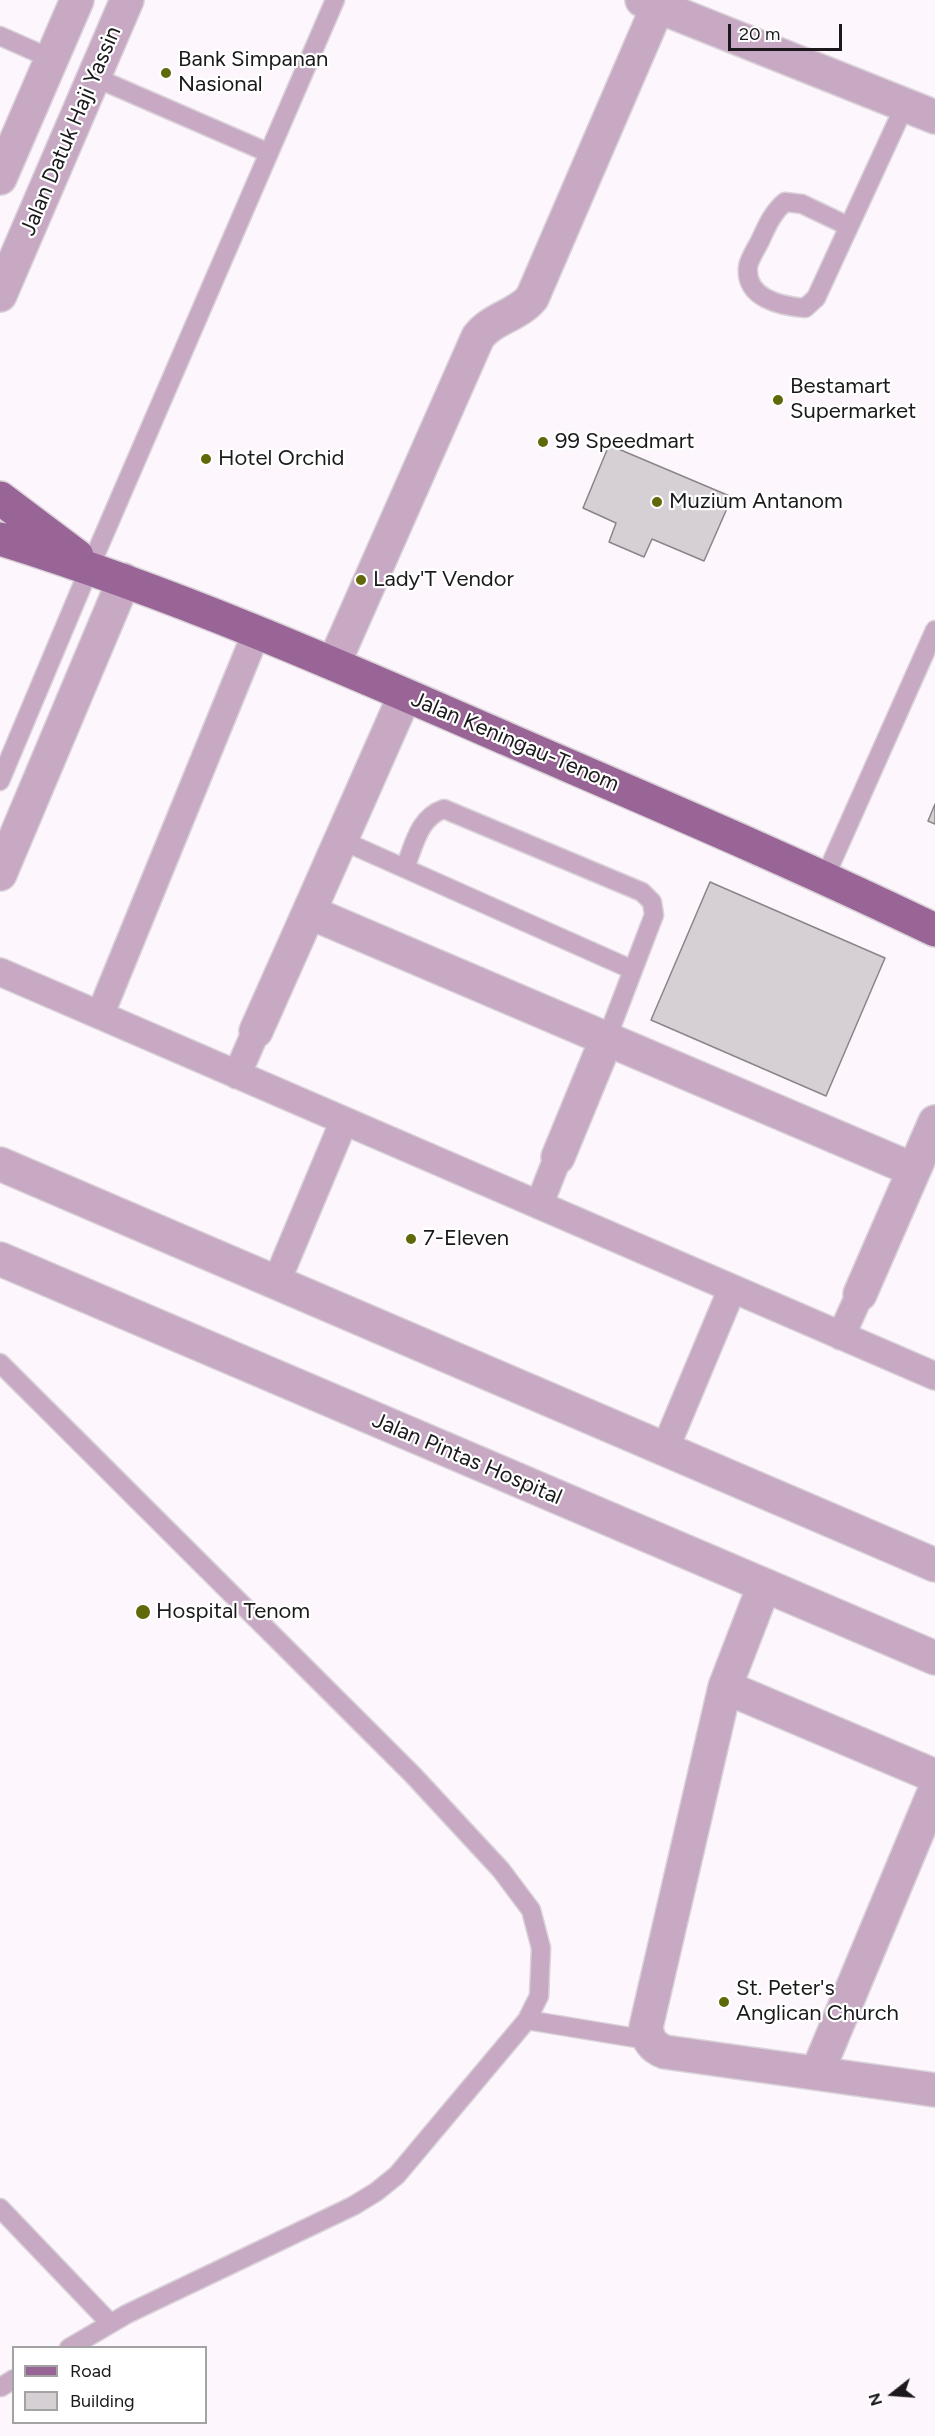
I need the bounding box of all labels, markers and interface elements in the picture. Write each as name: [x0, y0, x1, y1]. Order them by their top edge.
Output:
scale bar: [731, 12, 845, 50]
street label: Jalan Datuk Haji Yassin: [15, 22, 127, 240]
text: 20 m: [739, 23, 780, 45]
place label: Bank Simpanan Nasional: [178, 47, 328, 98]
marker: Bank Simpanan Nasional: [159, 66, 173, 80]
place label: Bestamart Supermarket: [790, 374, 916, 426]
marker: Bestamart Supermarket: [771, 393, 785, 407]
place label: 99 Speedmart: [555, 429, 694, 455]
marker: 99 Speedmart: [536, 435, 550, 449]
place label: Hotel Orchid: [218, 446, 345, 472]
marker: Hotel Orchid: [199, 452, 213, 466]
place label: Muzium Antanom: [669, 489, 843, 515]
marker: Muzium Antanom: [650, 495, 664, 509]
place label: Lady'T Vendor: [373, 567, 514, 593]
marker: Lady'T Vendor: [354, 573, 368, 587]
street label: Jalan Keningau-Tenom: [407, 686, 623, 798]
place label: 7-Eleven: [423, 1226, 509, 1252]
marker: 7-Eleven: [404, 1232, 418, 1246]
street label: Jalan Pintas Hospital: [368, 1407, 566, 1511]
place label: Hospital Tenom: [156, 1599, 310, 1625]
marker: Hospital Tenom: [134, 1603, 152, 1621]
place label: St. Peter's Anglican Church: [736, 1976, 899, 2028]
marker: St. Peter's Anglican Church: [717, 1995, 731, 2009]
legend: [12, 2346, 207, 2424]
text: Road: [70, 2360, 111, 2382]
north arrow: [863, 2364, 923, 2424]
text: Building: [70, 2390, 135, 2412]
text: N: [864, 2391, 886, 2408]

